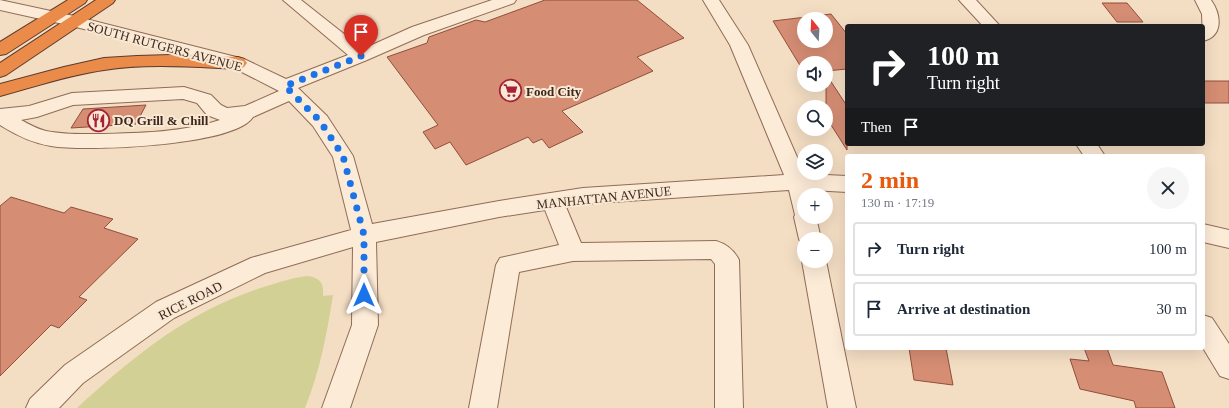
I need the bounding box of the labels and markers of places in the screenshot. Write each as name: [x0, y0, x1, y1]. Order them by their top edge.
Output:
pin: [344, 15, 378, 56]
supermarket icon: Food City: [497, 78, 523, 104]
place label: Food City: [526, 84, 582, 99]
restaurant icon: DQ Grill & Chill: [86, 107, 112, 133]
place label: DQ Grill & Chill: [114, 113, 209, 128]

